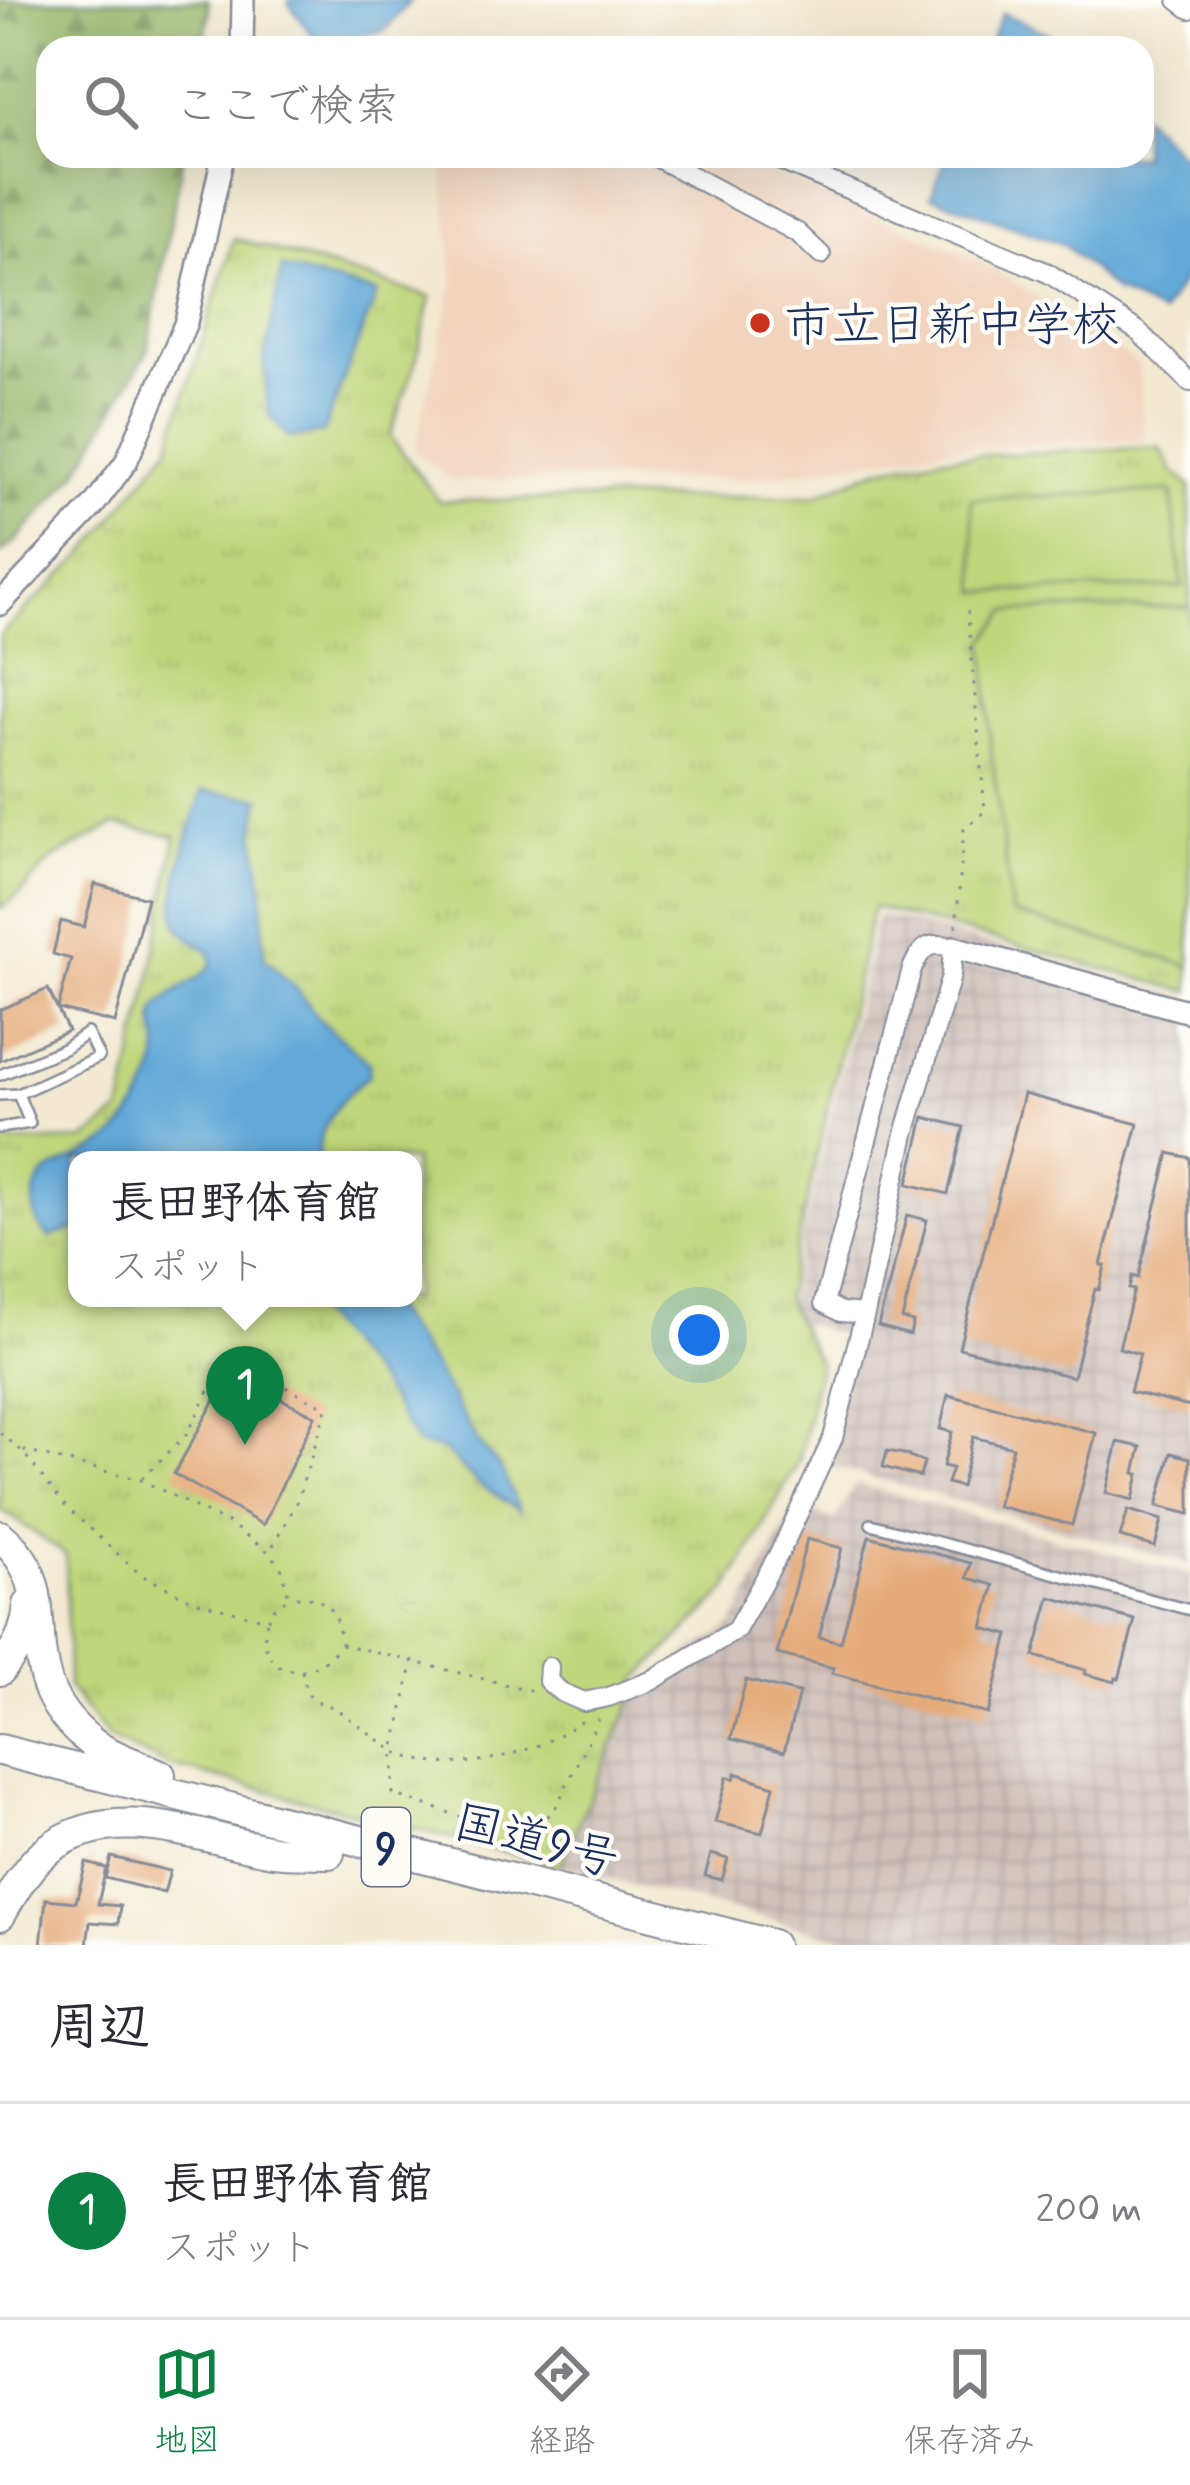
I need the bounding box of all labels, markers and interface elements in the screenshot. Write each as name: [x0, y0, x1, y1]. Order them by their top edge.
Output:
search box: [36, 36, 1154, 168]
icon: search: [78, 69, 144, 135]
text: ここで検索: [174, 78, 399, 137]
place label: 市立日新中学校: [784, 295, 1120, 358]
marker: 市立日新中学校: [747, 310, 773, 336]
popup: [68, 1151, 422, 1307]
text: 長田野体育館: [110, 1175, 380, 1234]
text: スポット: [110, 1243, 266, 1294]
your location: [669, 1305, 729, 1365]
pin: 1: [206, 1346, 284, 1445]
street label: 国道9号: [447, 1792, 625, 1893]
road number: 9: [362, 1808, 410, 1886]
text: 周辺: [48, 1996, 150, 2062]
text: 長田野体育館: [162, 2156, 432, 2215]
text: 1: [78, 2185, 96, 2236]
text: 200 m: [1036, 2185, 1142, 2236]
text: スポット: [162, 2224, 318, 2275]
tab: 地図: [154, 2341, 220, 2464]
tab: 経路: [529, 2341, 595, 2464]
tab: 保存済み: [904, 2341, 1036, 2464]

